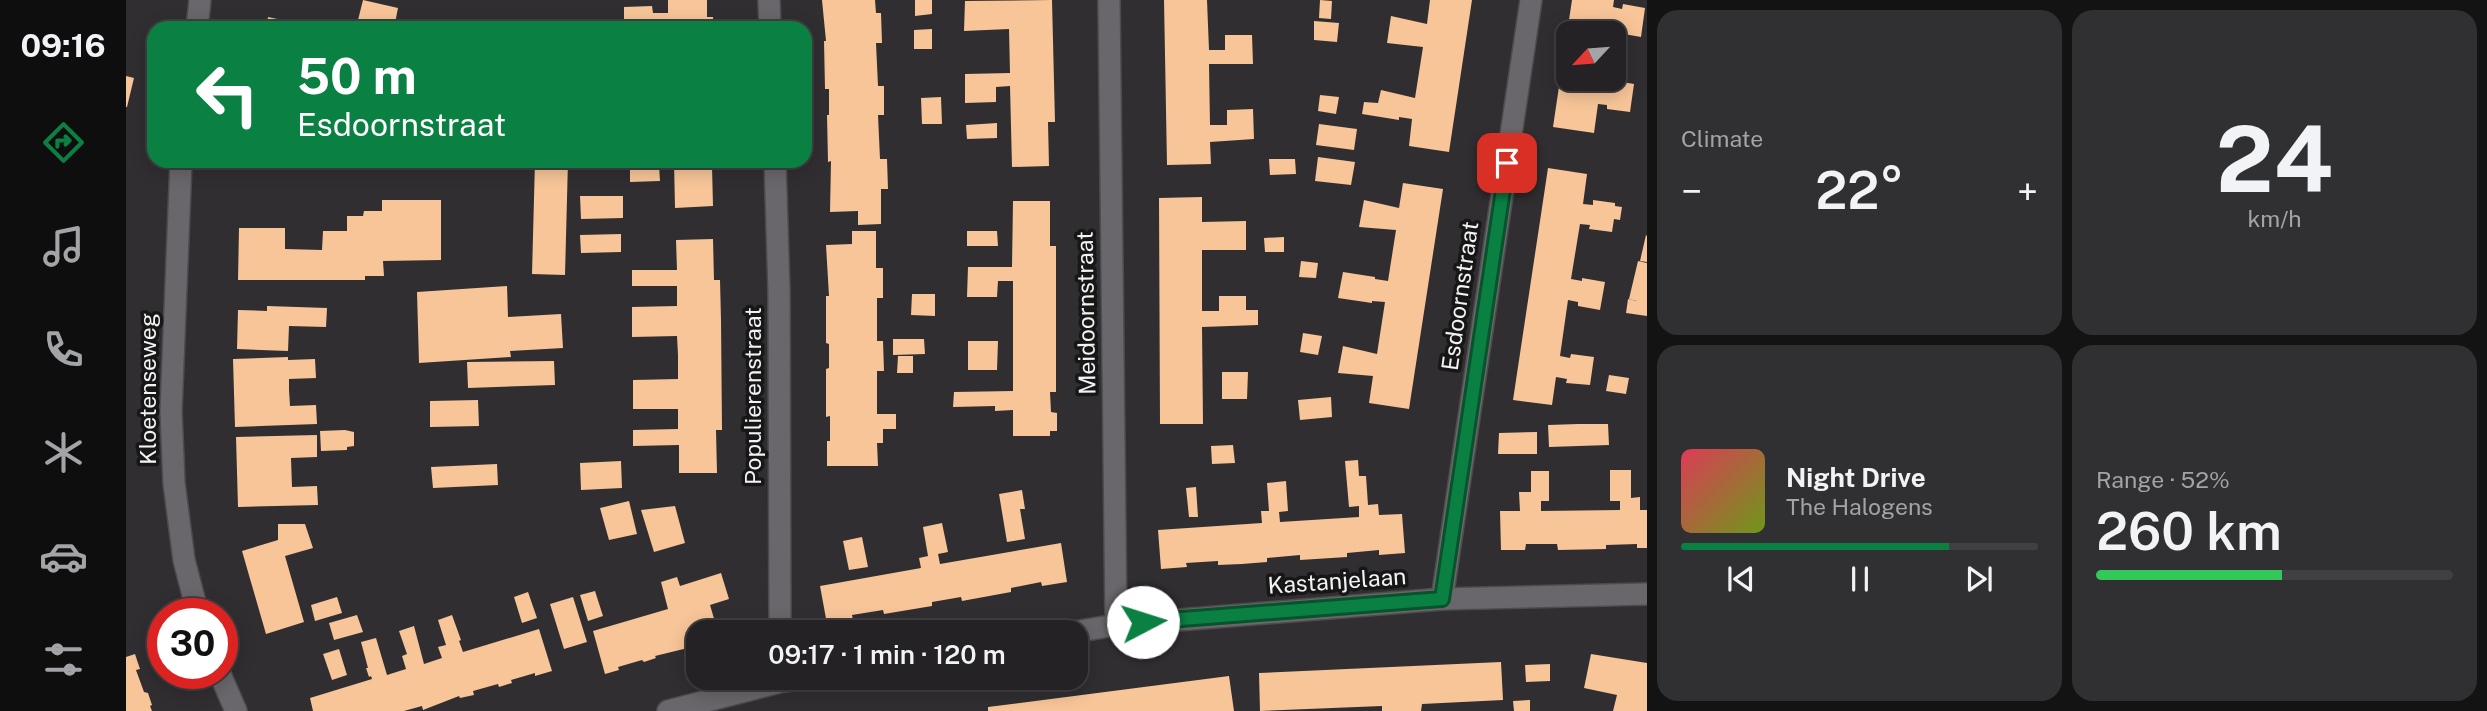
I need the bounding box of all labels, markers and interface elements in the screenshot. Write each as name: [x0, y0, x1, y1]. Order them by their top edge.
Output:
north arrow: [1556, 21, 1626, 91]
map controls: [1556, 21, 1626, 91]
text: 09:16: [20, 27, 106, 64]
text: 50 m: [297, 47, 417, 105]
icon: left: [182, 49, 273, 140]
text: Esdoornstraat: [297, 106, 506, 143]
text: 24: [2216, 106, 2333, 212]
icon: directions: [39, 118, 88, 167]
text: Climate: [1681, 125, 1763, 152]
pin: [1477, 133, 1537, 193]
icon: arrive: [1488, 144, 1526, 182]
text: 22°: [1815, 160, 1904, 221]
text: −: [1681, 169, 1702, 214]
text: +: [2017, 169, 2038, 214]
text: km/h: [2247, 205, 2302, 232]
street label: Esdoornstraat: [1436, 220, 1483, 372]
icon: music: [39, 222, 88, 271]
street label: Meidoornstraat: [1071, 231, 1100, 395]
street label: Populierenstraat: [739, 307, 766, 485]
street label: Kloetenseweg: [134, 313, 161, 465]
icon: phone: [39, 325, 88, 374]
icon: climate: [39, 428, 88, 477]
text: Night Drive: [1786, 462, 1926, 493]
text: Range · 52%: [2096, 466, 2230, 493]
text: The Halogens: [1786, 493, 1933, 520]
text: 260 km: [2096, 501, 2282, 562]
icon: car: [39, 532, 88, 581]
icon: previous: [1722, 560, 1760, 598]
icon: pause: [1841, 560, 1879, 598]
icon: next: [1960, 560, 1998, 598]
street label: Kastanjelaan: [1267, 562, 1407, 599]
position arrow: [1106, 585, 1180, 659]
speed limit sign: 30: [147, 598, 238, 689]
icon: filters: [39, 635, 88, 684]
text: 09:17 · 1 min · 120 m: [768, 639, 1006, 670]

